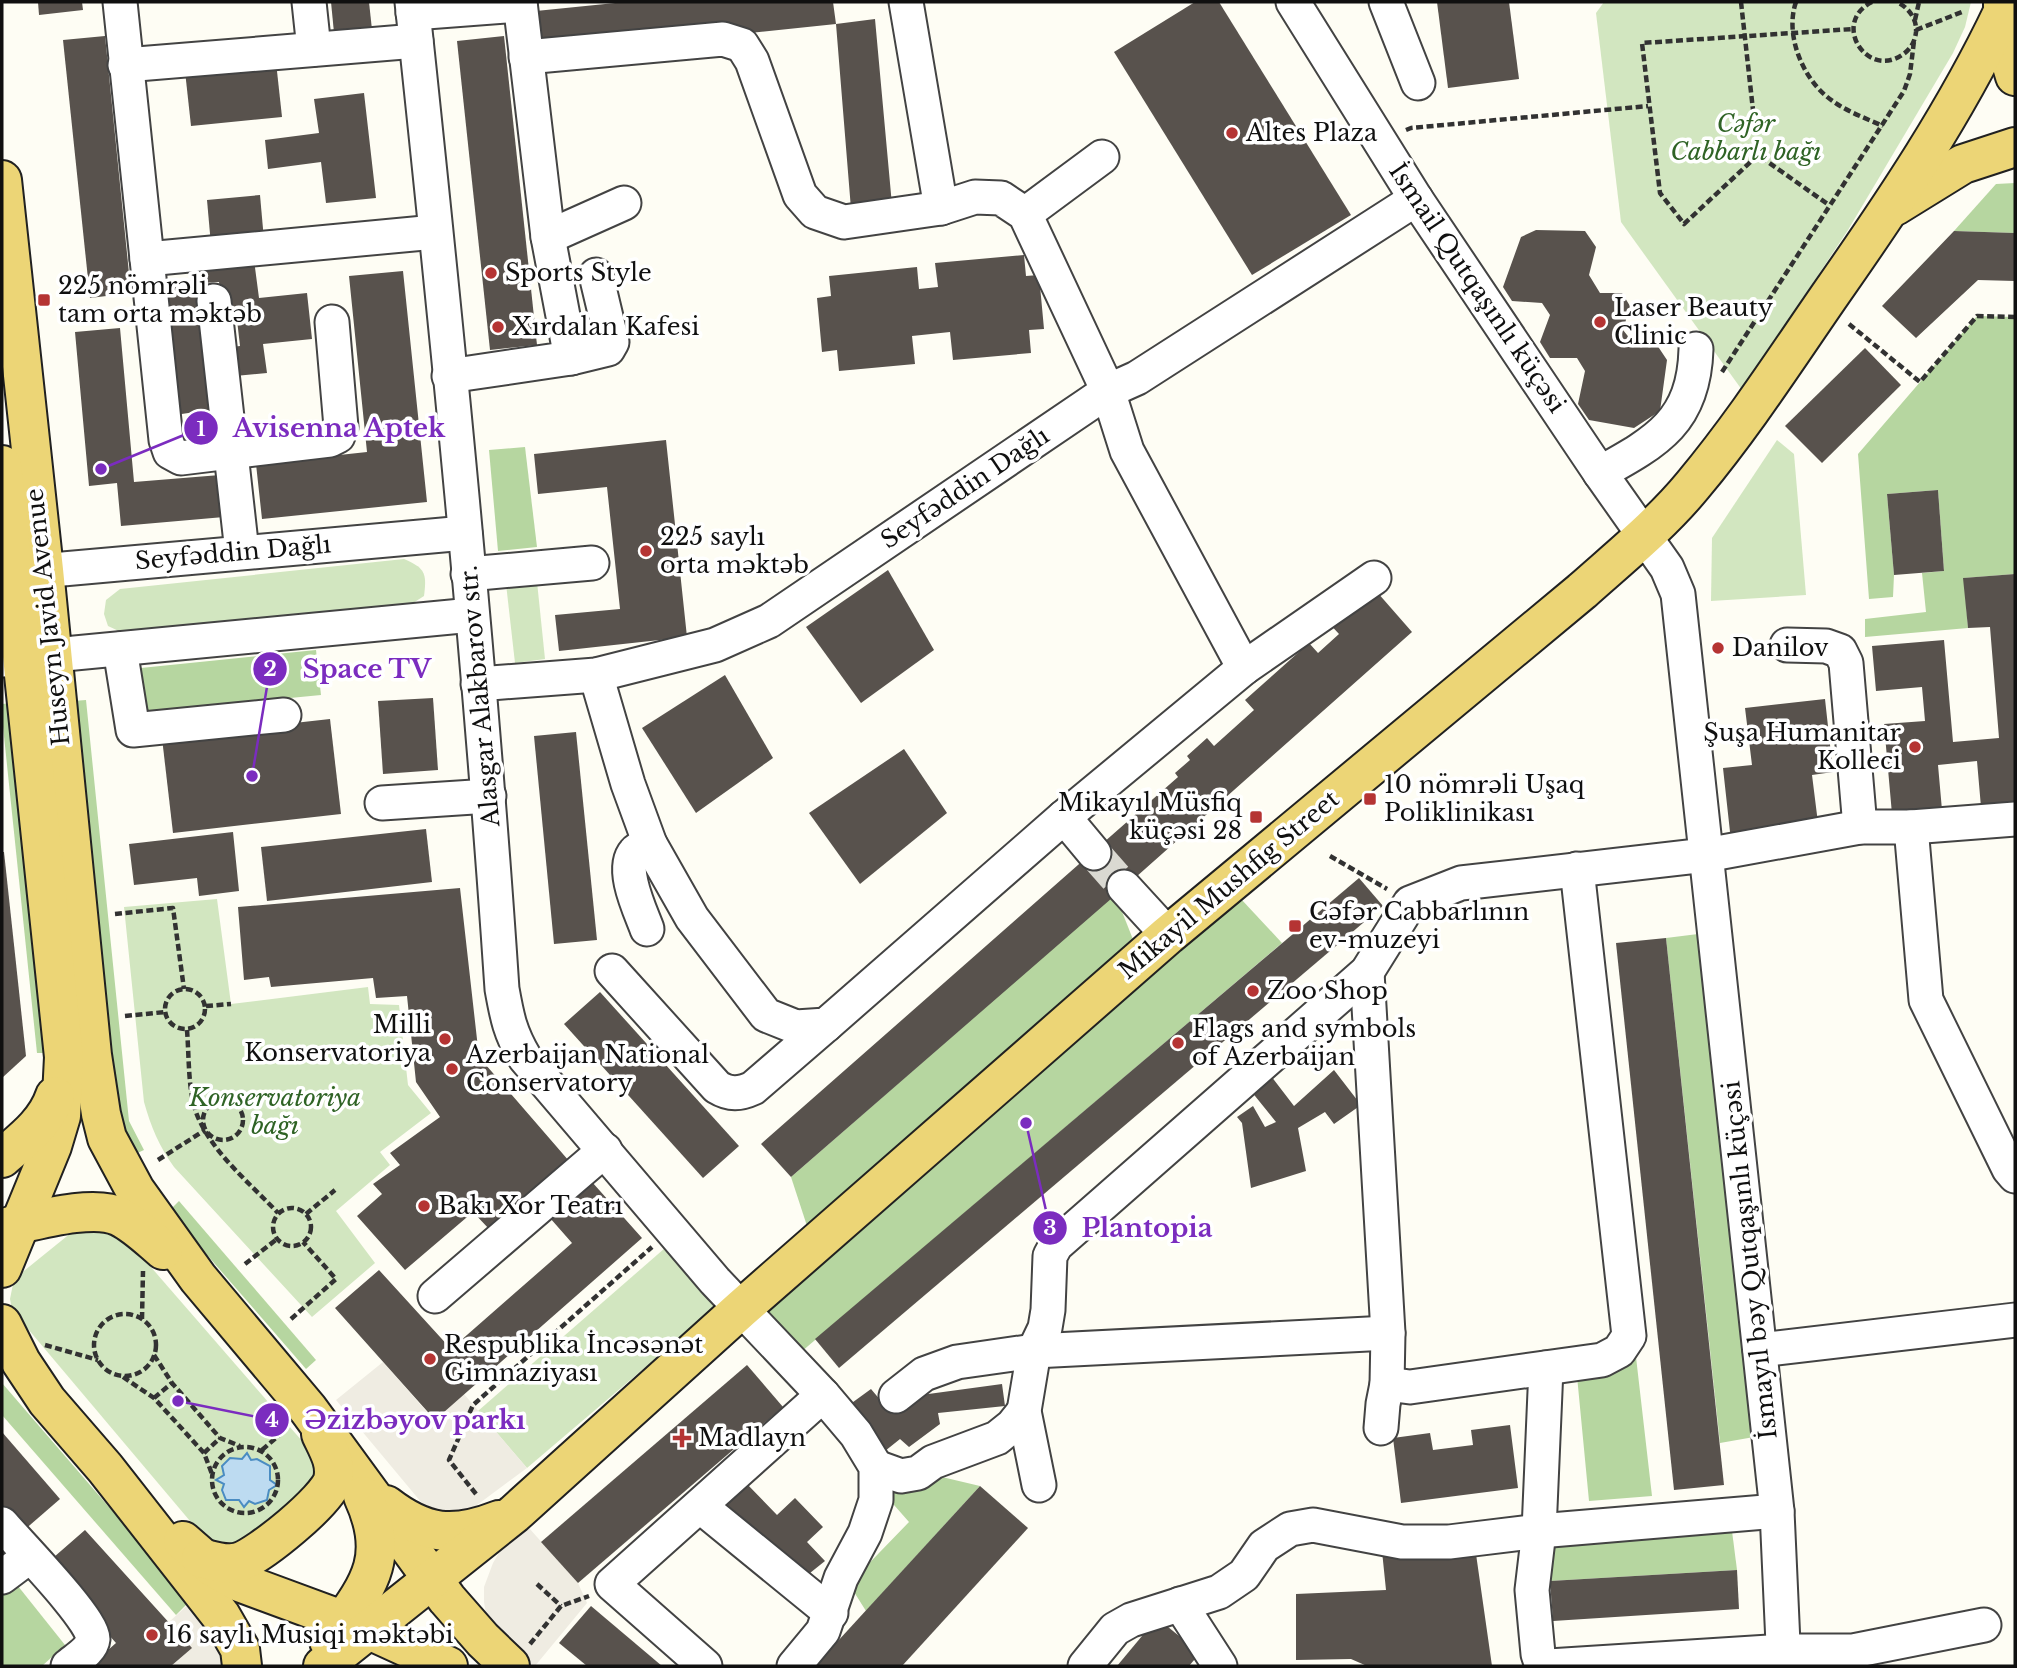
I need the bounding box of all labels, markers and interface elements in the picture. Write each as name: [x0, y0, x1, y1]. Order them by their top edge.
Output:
park label: Cəfər Cabbarlı bağı: [1670, 109, 1822, 166]
place label: Altes Plaza: [1245, 118, 1378, 147]
marker: Altes Plaza: [1224, 125, 1240, 141]
street label: İsmail Qutqaşınlı küçəsi: [1383, 157, 1572, 418]
place label: Sports Style: [505, 258, 652, 287]
marker: Sports Style: [483, 265, 499, 281]
place label: 225 nömrəli tam orta məktəb: [58, 271, 262, 328]
marker: 225 nömrəli tam orta məktəb: [36, 292, 52, 308]
place label: Laser Beauty Clinic: [1614, 293, 1774, 350]
place label: Xırdalan Kafesi: [512, 312, 700, 341]
marker: Laser Beauty Clinic: [1592, 314, 1608, 330]
marker: Xırdalan Kafesi: [490, 319, 506, 335]
callout: Avisenna Aptek: [183, 405, 460, 452]
text: Avisenna Aptek: [232, 412, 446, 444]
text: 1: [196, 416, 206, 442]
street label: Seyfəddin Dağlı: [875, 421, 1054, 555]
street label: Huseyn Javid Avenue: [20, 487, 75, 747]
place label: 225 saylı orta məktəb: [660, 522, 809, 579]
street label: Seyfəddin Dağlı: [134, 529, 332, 576]
marker: 225 saylı orta məktəb: [638, 543, 654, 559]
street label: Alasgar Alakbarov str.: [454, 564, 505, 829]
place label: Danilov: [1732, 633, 1829, 662]
marker: Danilov: [1710, 640, 1726, 656]
callout: Space TV: [253, 645, 445, 692]
text: Space TV: [302, 653, 433, 685]
text: 2: [263, 656, 277, 682]
place label: Şuşa Humanitar Kolleci: [1703, 718, 1902, 775]
marker: Şuşa Humanitar Kolleci: [1907, 739, 1923, 755]
place label: 10 nömrəli Uşaq Poliklinikası: [1384, 770, 1585, 827]
street label: Mikayil Mushfig Street: [1113, 784, 1345, 985]
place label: Mikayıl Müsfiq küçəsi 28: [1058, 788, 1242, 845]
marker: 10 nömrəli Uşaq Poliklinikası: [1362, 791, 1378, 807]
marker: Mikayıl Müsfiq küçəsi 28: [1248, 809, 1264, 825]
place label: Cəfər Cabbarlının ev-muzeyi: [1309, 897, 1529, 954]
marker: Cəfər Cabbarlının ev-muzeyi: [1287, 918, 1303, 934]
place label: Zoo Shop: [1267, 976, 1388, 1005]
marker: Zoo Shop: [1245, 983, 1261, 999]
place label: Milli Konservatoriya: [244, 1010, 432, 1067]
place label: Flags and symbols of Azerbaijan: [1192, 1014, 1416, 1071]
marker: Milli Konservatoriya: [437, 1031, 453, 1047]
marker: Flags and symbols of Azerbaijan: [1170, 1035, 1186, 1051]
place label: Azerbaijan National Conservatory: [465, 1040, 709, 1097]
marker: Azerbaijan National Conservatory: [444, 1061, 460, 1077]
street label: İsmayıl bəy Qutqaşınlı küçəsi: [1716, 1080, 1783, 1441]
park label: Konservatoriya bağı: [188, 1083, 361, 1140]
place label: Bakı Xor Teatrı: [438, 1191, 623, 1220]
marker: Bakı Xor Teatrı: [416, 1198, 432, 1214]
callout: Plantopia: [1032, 1204, 1227, 1251]
text: Plantopia: [1081, 1212, 1213, 1244]
text: 3: [1043, 1215, 1057, 1241]
place label: Respublika İncəsənət Gimnaziyası: [444, 1330, 703, 1387]
marker: Respublika İncəsənət Gimnaziyası: [422, 1351, 438, 1367]
callout: Əzizbəyov parkı: [255, 1397, 540, 1444]
text: Əzizbəyov parkı: [304, 1404, 526, 1436]
text: 4: [265, 1407, 279, 1433]
place label: Madlayn: [698, 1423, 806, 1452]
marker: Madlayn: [672, 1428, 692, 1448]
place label: 16 saylı Musiqi məktəbi: [166, 1620, 453, 1649]
marker: 16 saylı Musiqi məktəbi: [144, 1627, 160, 1643]

